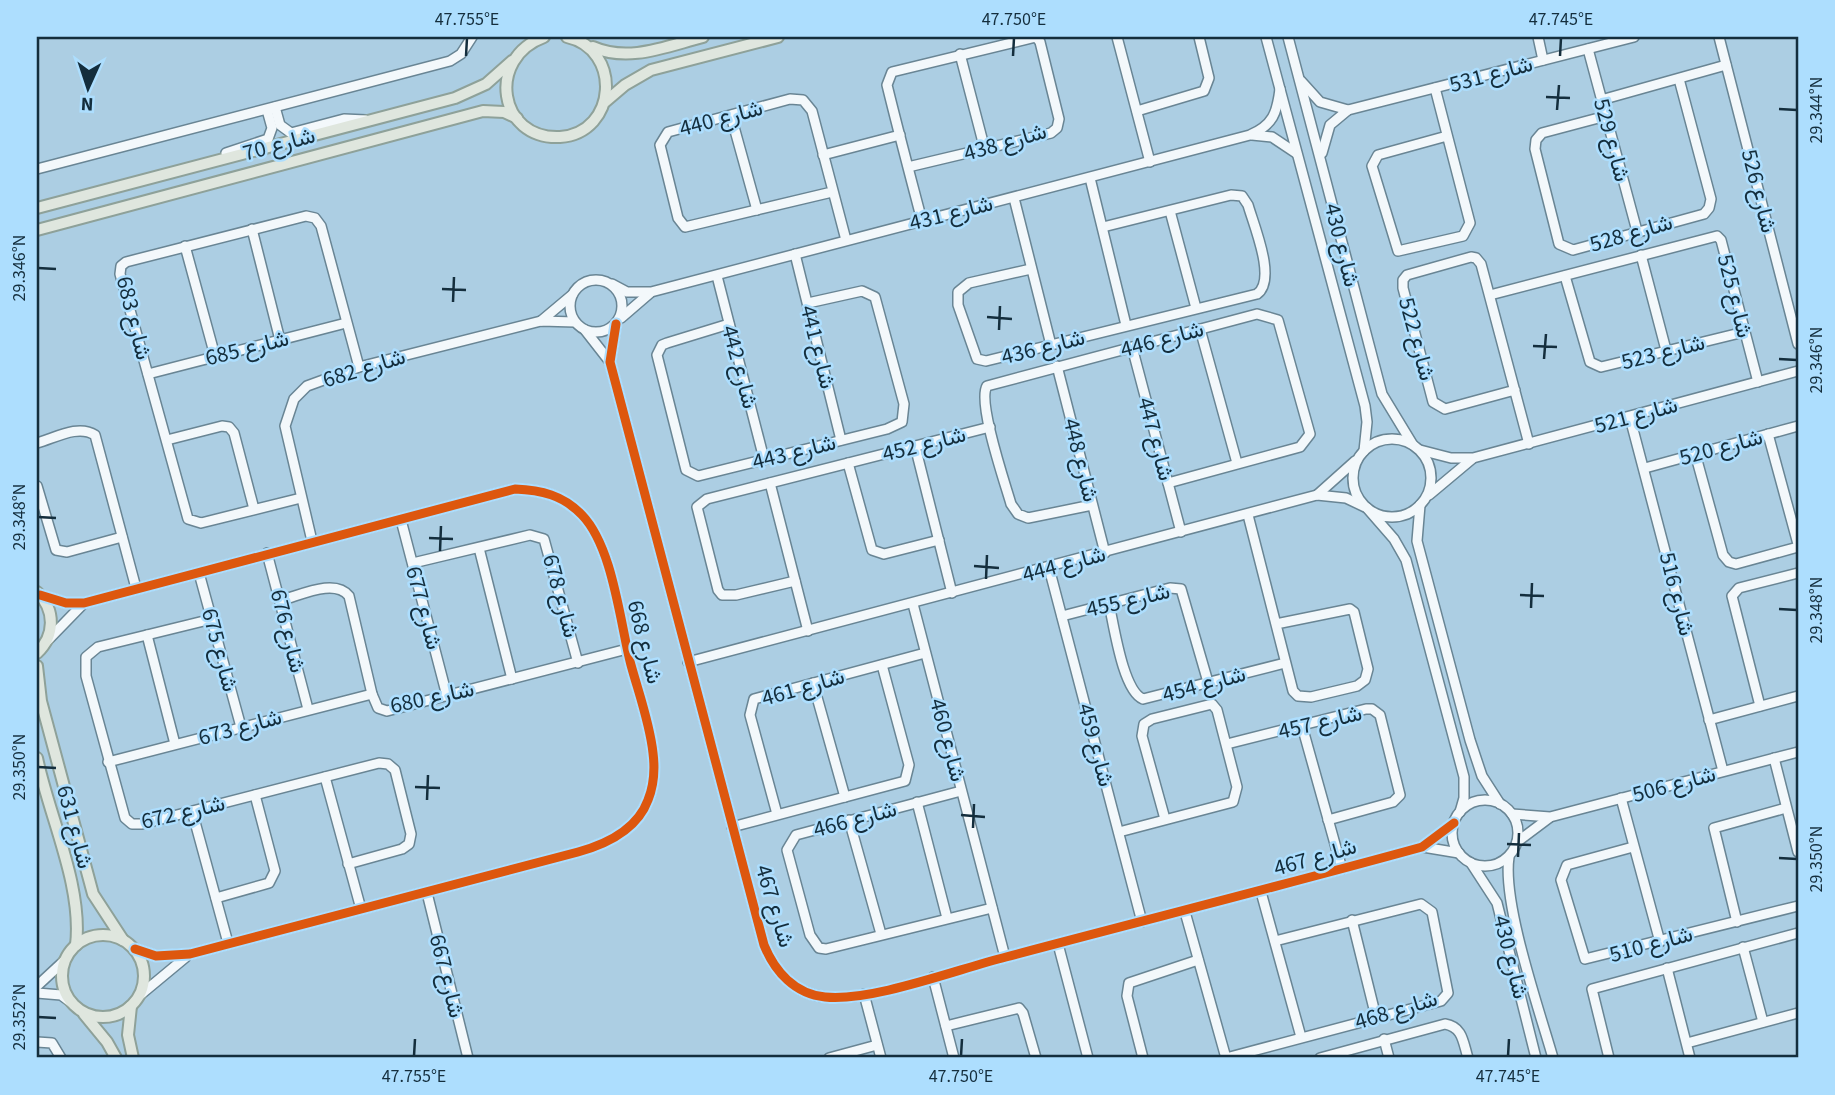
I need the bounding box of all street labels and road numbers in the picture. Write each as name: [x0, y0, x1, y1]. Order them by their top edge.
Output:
street label: شارع 531: [1446, 47, 1536, 101]
street label: شارع 440: [676, 91, 766, 145]
street label: شارع 529: [1585, 95, 1639, 185]
street label: شارع 438: [960, 114, 1050, 170]
street label: شارع 70: [239, 119, 319, 169]
street label: شارع 526: [1733, 146, 1785, 236]
street label: شارع 431: [906, 187, 996, 239]
street label: شارع 430: [1316, 200, 1368, 290]
street label: شارع 528: [1586, 205, 1676, 261]
street label: شارع 525: [1709, 251, 1761, 341]
street label: شارع 683: [108, 273, 160, 363]
street label: شارع 522: [1390, 294, 1444, 384]
street label: شارع 441: [792, 302, 844, 392]
street label: شارع 446: [1117, 312, 1207, 366]
street label: شارع 436: [998, 321, 1088, 373]
street label: شارع 685: [202, 322, 292, 374]
street label: شارع 442: [713, 322, 767, 412]
street label: شارع 523: [1618, 326, 1708, 378]
street label: شارع 682: [318, 340, 410, 396]
street label: شارع 521: [1591, 388, 1681, 442]
street label: شارع 447: [1129, 394, 1183, 484]
street label: شارع 448: [1055, 415, 1107, 505]
street label: شارع 452: [879, 418, 969, 470]
street label: شارع 520: [1676, 420, 1766, 474]
street label: شارع 443: [749, 426, 839, 478]
street label: شارع 444: [1019, 537, 1109, 591]
street label: شارع 516: [1651, 549, 1703, 639]
street label: شارع 678: [534, 551, 588, 641]
street label: شارع 677: [397, 563, 451, 653]
street label: شارع 455: [1083, 574, 1173, 626]
street label: شارع 676: [262, 586, 314, 676]
street label: شارع 668: [619, 597, 671, 687]
street label: شارع 675: [193, 605, 247, 695]
street label: شارع 454: [1159, 657, 1249, 711]
street label: شارع 461: [758, 659, 848, 715]
street label: شارع 680: [387, 672, 477, 722]
street label: شارع 460: [921, 695, 975, 785]
street label: شارع 457: [1275, 696, 1365, 748]
street label: شارع 673: [195, 700, 285, 754]
street label: شارع 459: [1069, 700, 1123, 790]
street label: شارع 506: [1629, 757, 1719, 811]
street label: شارع 631: [48, 782, 102, 872]
street label: شارع 672: [138, 786, 228, 838]
street label: شارع 466: [810, 792, 900, 846]
street label: شارع 467: [1270, 829, 1360, 885]
street label: شارع 467: [747, 860, 803, 952]
street label: شارع 430: [1485, 912, 1537, 1002]
street label: شارع 510: [1606, 917, 1696, 971]
street label: شارع 667: [421, 931, 473, 1021]
street label: شارع 468: [1350, 982, 1442, 1038]

